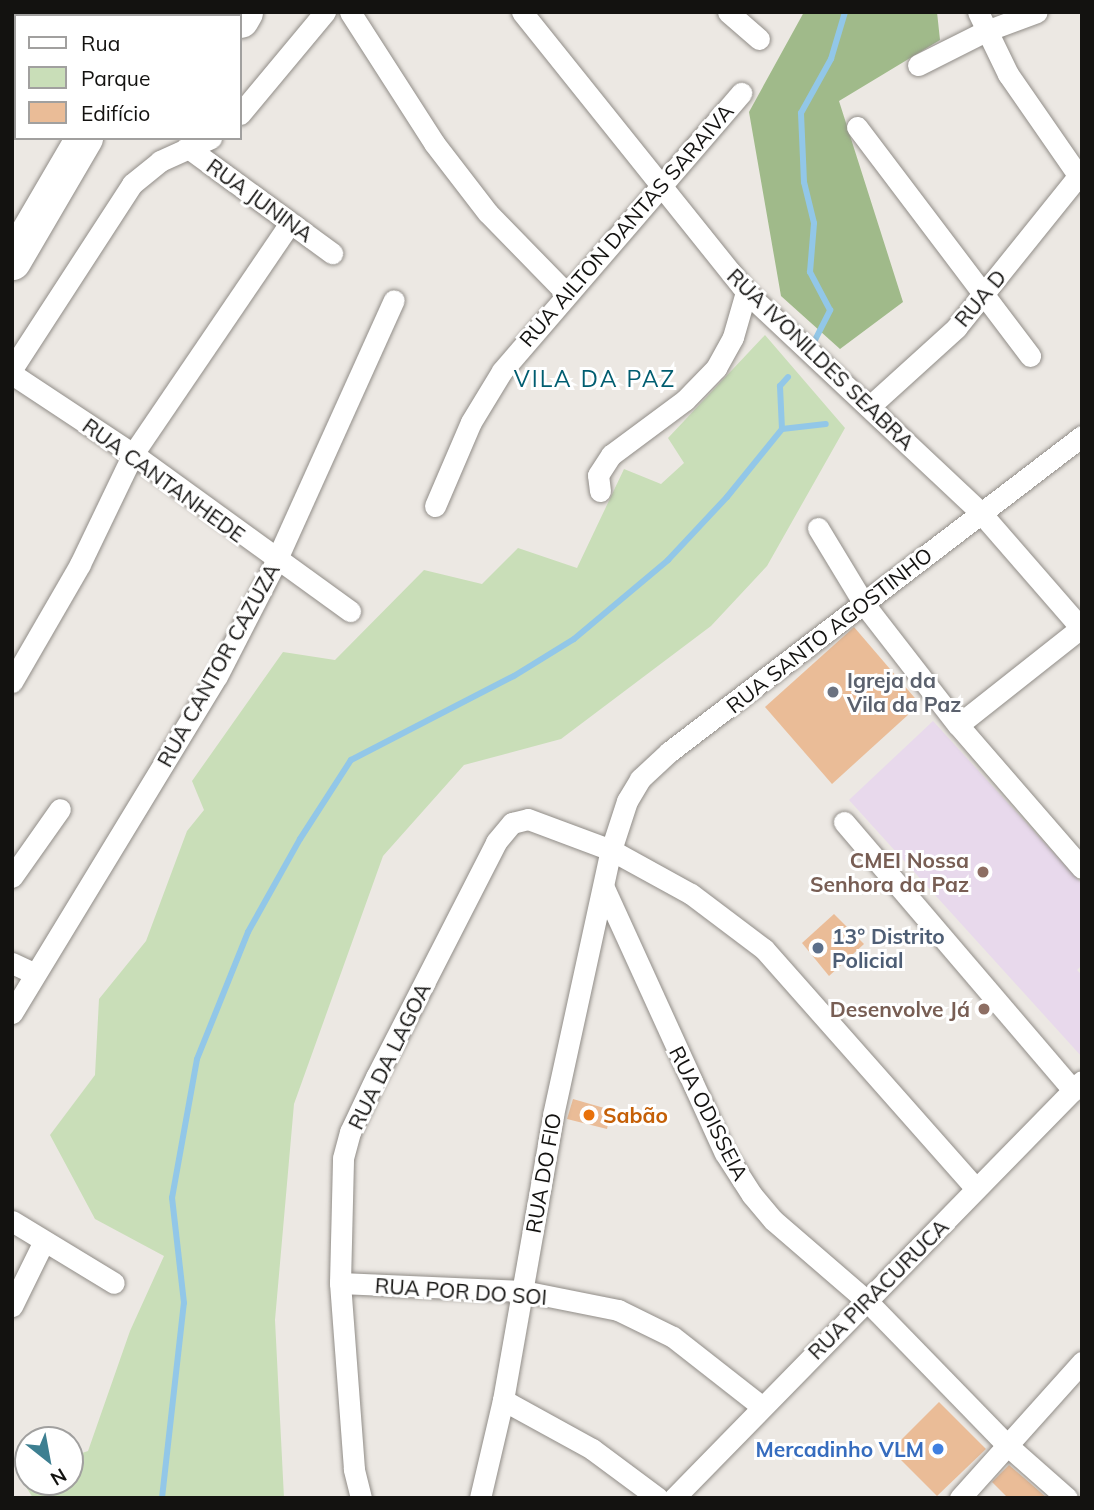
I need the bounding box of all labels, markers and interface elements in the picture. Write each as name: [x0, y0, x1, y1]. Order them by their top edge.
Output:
legend: [14, 14, 242, 140]
text: Rua: [81, 30, 120, 56]
text: Parque: [81, 65, 150, 91]
street label: RUA AILTON DANTAS SARAIVA: [514, 98, 738, 352]
text: Edifício: [81, 100, 150, 126]
street label: RUA JUNINA: [202, 153, 318, 247]
street label: RUA IVONILDES SEABRA: [722, 263, 920, 455]
street label: RUA D: [949, 264, 1011, 332]
district label: VILA DA PAZ: [515, 365, 675, 393]
street label: RUA CANTANHEDE: [78, 413, 250, 547]
street label: RUA SANTO AGOSTINHO: [721, 542, 937, 718]
street label: RUA CANTOR CAZUZA: [152, 559, 284, 771]
place label: Igreja da Vila da Paz: [847, 667, 961, 717]
marker: Igreja da Vila da Paz: [825, 684, 841, 700]
place label: CMEI Nossa Senhora da Paz: [810, 847, 969, 897]
marker: CMEI Nossa Senhora da Paz: [975, 864, 991, 880]
place label: 13° Distrito Policial: [832, 923, 945, 973]
marker: 13° Distrito Policial: [810, 940, 826, 956]
street label: RUA DA LAGOA: [343, 979, 435, 1133]
place label: Desenvolve Já: [830, 996, 970, 1022]
marker: Desenvolve Já: [976, 1001, 992, 1017]
street label: RUA ODISSEIA: [664, 1042, 754, 1184]
place label: Sabão: [603, 1102, 668, 1128]
marker: Sabão: [581, 1107, 597, 1123]
street label: RUA DO FIO: [520, 1111, 566, 1235]
street label: RUA PIRACURUCA: [803, 1214, 953, 1364]
street label: RUA POR DO SOI: [374, 1272, 548, 1310]
north arrow: [14, 1426, 84, 1496]
place label: Mercadinho VLM: [755, 1436, 924, 1462]
marker: Mercadinho VLM: [930, 1441, 946, 1457]
text: N: [46, 1463, 71, 1491]

